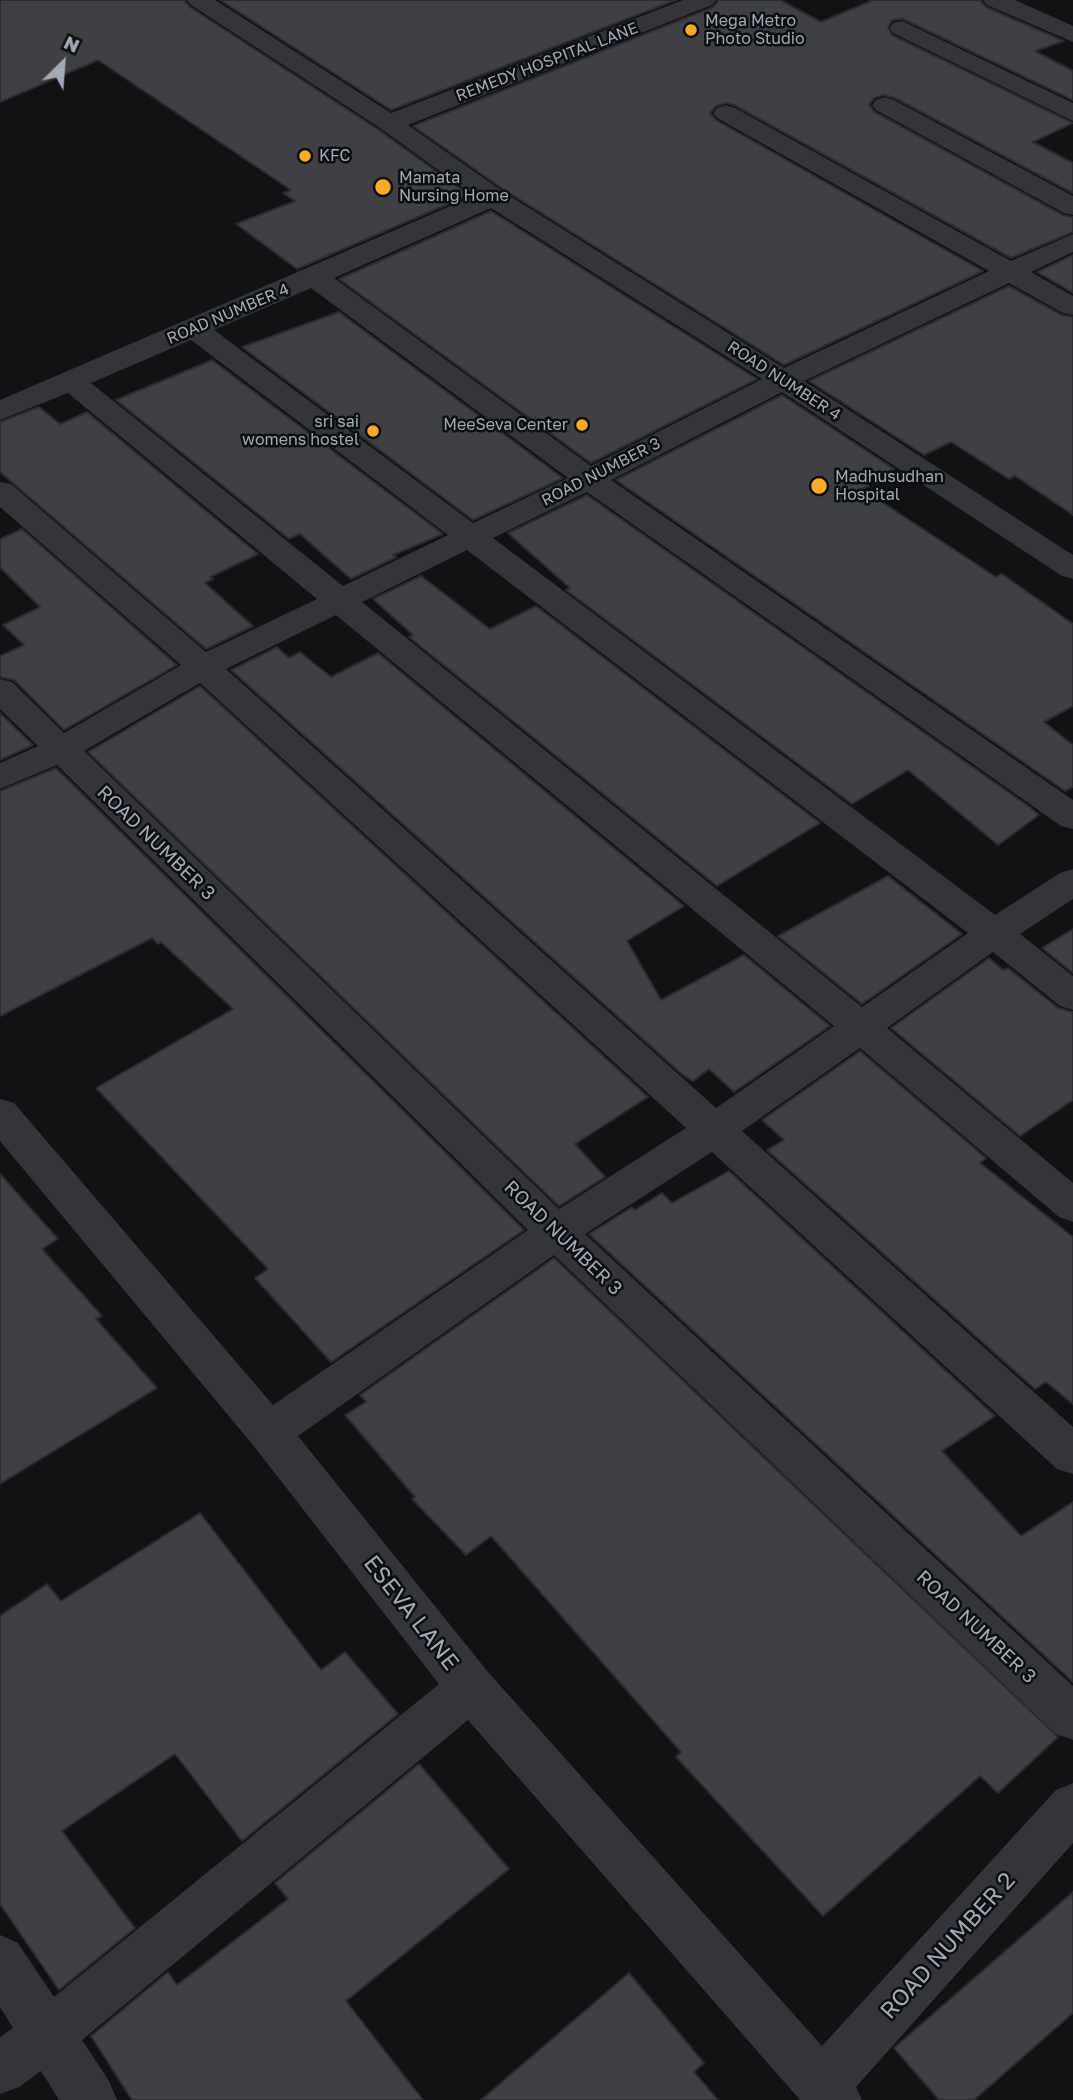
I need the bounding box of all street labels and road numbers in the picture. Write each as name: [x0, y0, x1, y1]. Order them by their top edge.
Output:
street label: REMEDY HOSPITAL LANE: [453, 18, 641, 106]
street label: ROAD NUMBER 4: [164, 280, 292, 348]
street label: ROAD NUMBER 4: [724, 337, 844, 425]
street label: ROAD NUMBER 3: [538, 434, 664, 510]
street label: ROAD NUMBER 3: [92, 781, 220, 905]
street label: ROAD NUMBER 3: [499, 1176, 627, 1300]
street label: ESEVA LANE: [358, 1550, 464, 1676]
street label: ROAD NUMBER 3: [911, 1566, 1041, 1688]
street label: ROAD NUMBER 2: [875, 1867, 1021, 2025]

